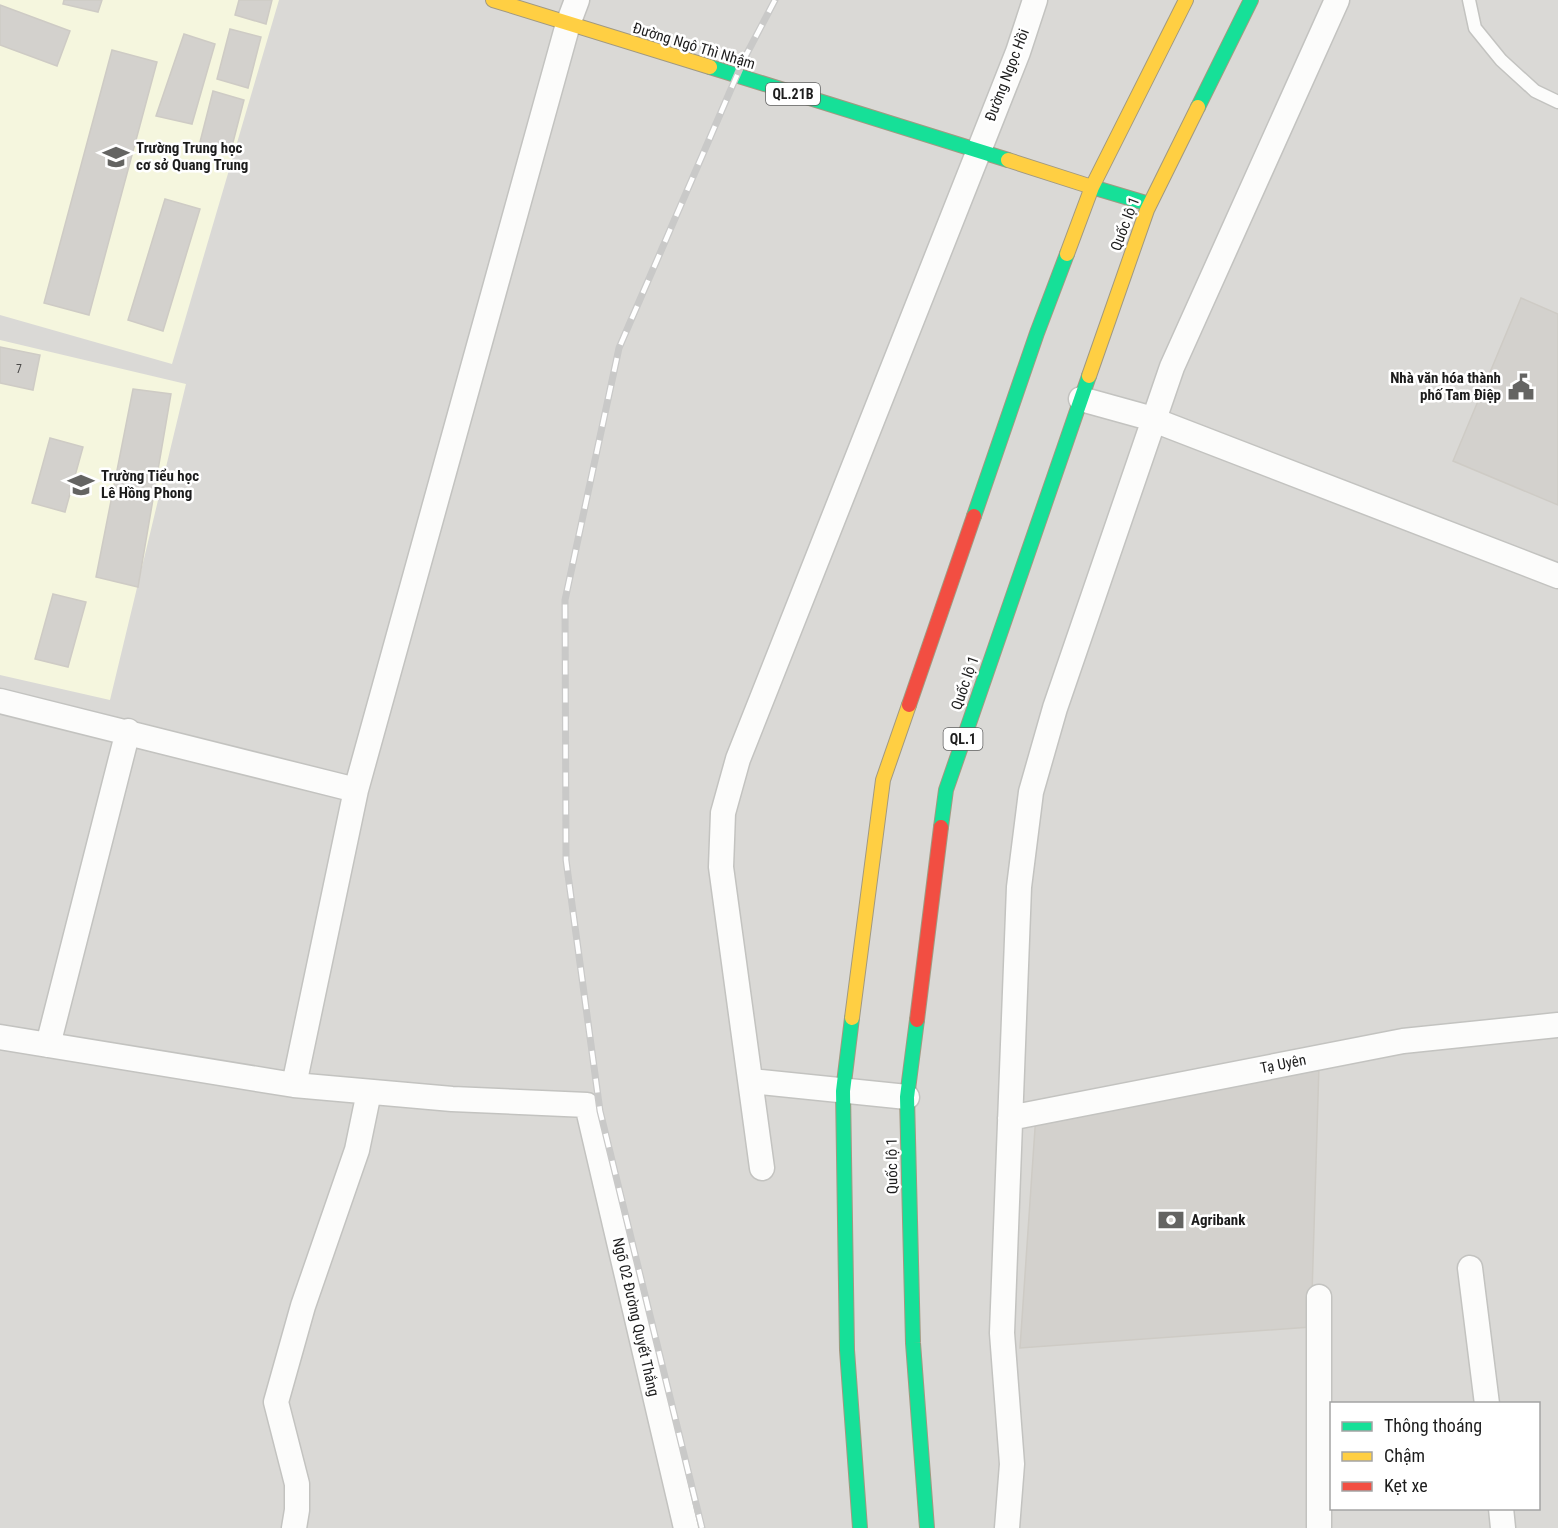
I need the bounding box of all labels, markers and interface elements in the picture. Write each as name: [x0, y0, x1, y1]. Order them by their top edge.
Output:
street label: Đường Ngô Thì Nhậm: [631, 19, 757, 73]
street label: Đường Ngọc Hồi: [981, 26, 1033, 124]
road number: QL.21B: [766, 83, 820, 105]
place label: Trường Trung học cơ sở Quang Trung: [136, 139, 248, 174]
school or university icon: Trường Trung học cơ sở Quang Trung: [101, 142, 131, 172]
street label: Quốc lộ 1: [1107, 195, 1143, 253]
house number: 7: [16, 362, 22, 376]
place label: Nhà văn hóa thành phố Tam Điệp: [1390, 369, 1501, 404]
public building icon: Nhà văn hóa thành phố Tam Điệp: [1506, 372, 1536, 402]
place label: Trường Tiểu học Lê Hồng Phong: [101, 467, 199, 502]
school or university icon: Trường Tiểu học Lê Hồng Phong: [66, 470, 96, 500]
street label: Quốc lộ 1: [947, 654, 983, 712]
road number: QL.1: [944, 728, 982, 750]
street label: Tạ Uyên: [1258, 1051, 1308, 1077]
street label: Quốc lộ 1: [883, 1138, 901, 1194]
bank icon: Agribank: [1156, 1205, 1186, 1235]
place label: Agribank: [1191, 1211, 1246, 1229]
street label: Ngõ 02 Đường Quyết Thắng: [609, 1236, 663, 1398]
legend: [1330, 1402, 1540, 1510]
text: Thông thoáng: [1384, 1415, 1482, 1436]
text: Chậm: [1384, 1445, 1425, 1466]
text: Kẹt xe: [1384, 1475, 1428, 1496]

